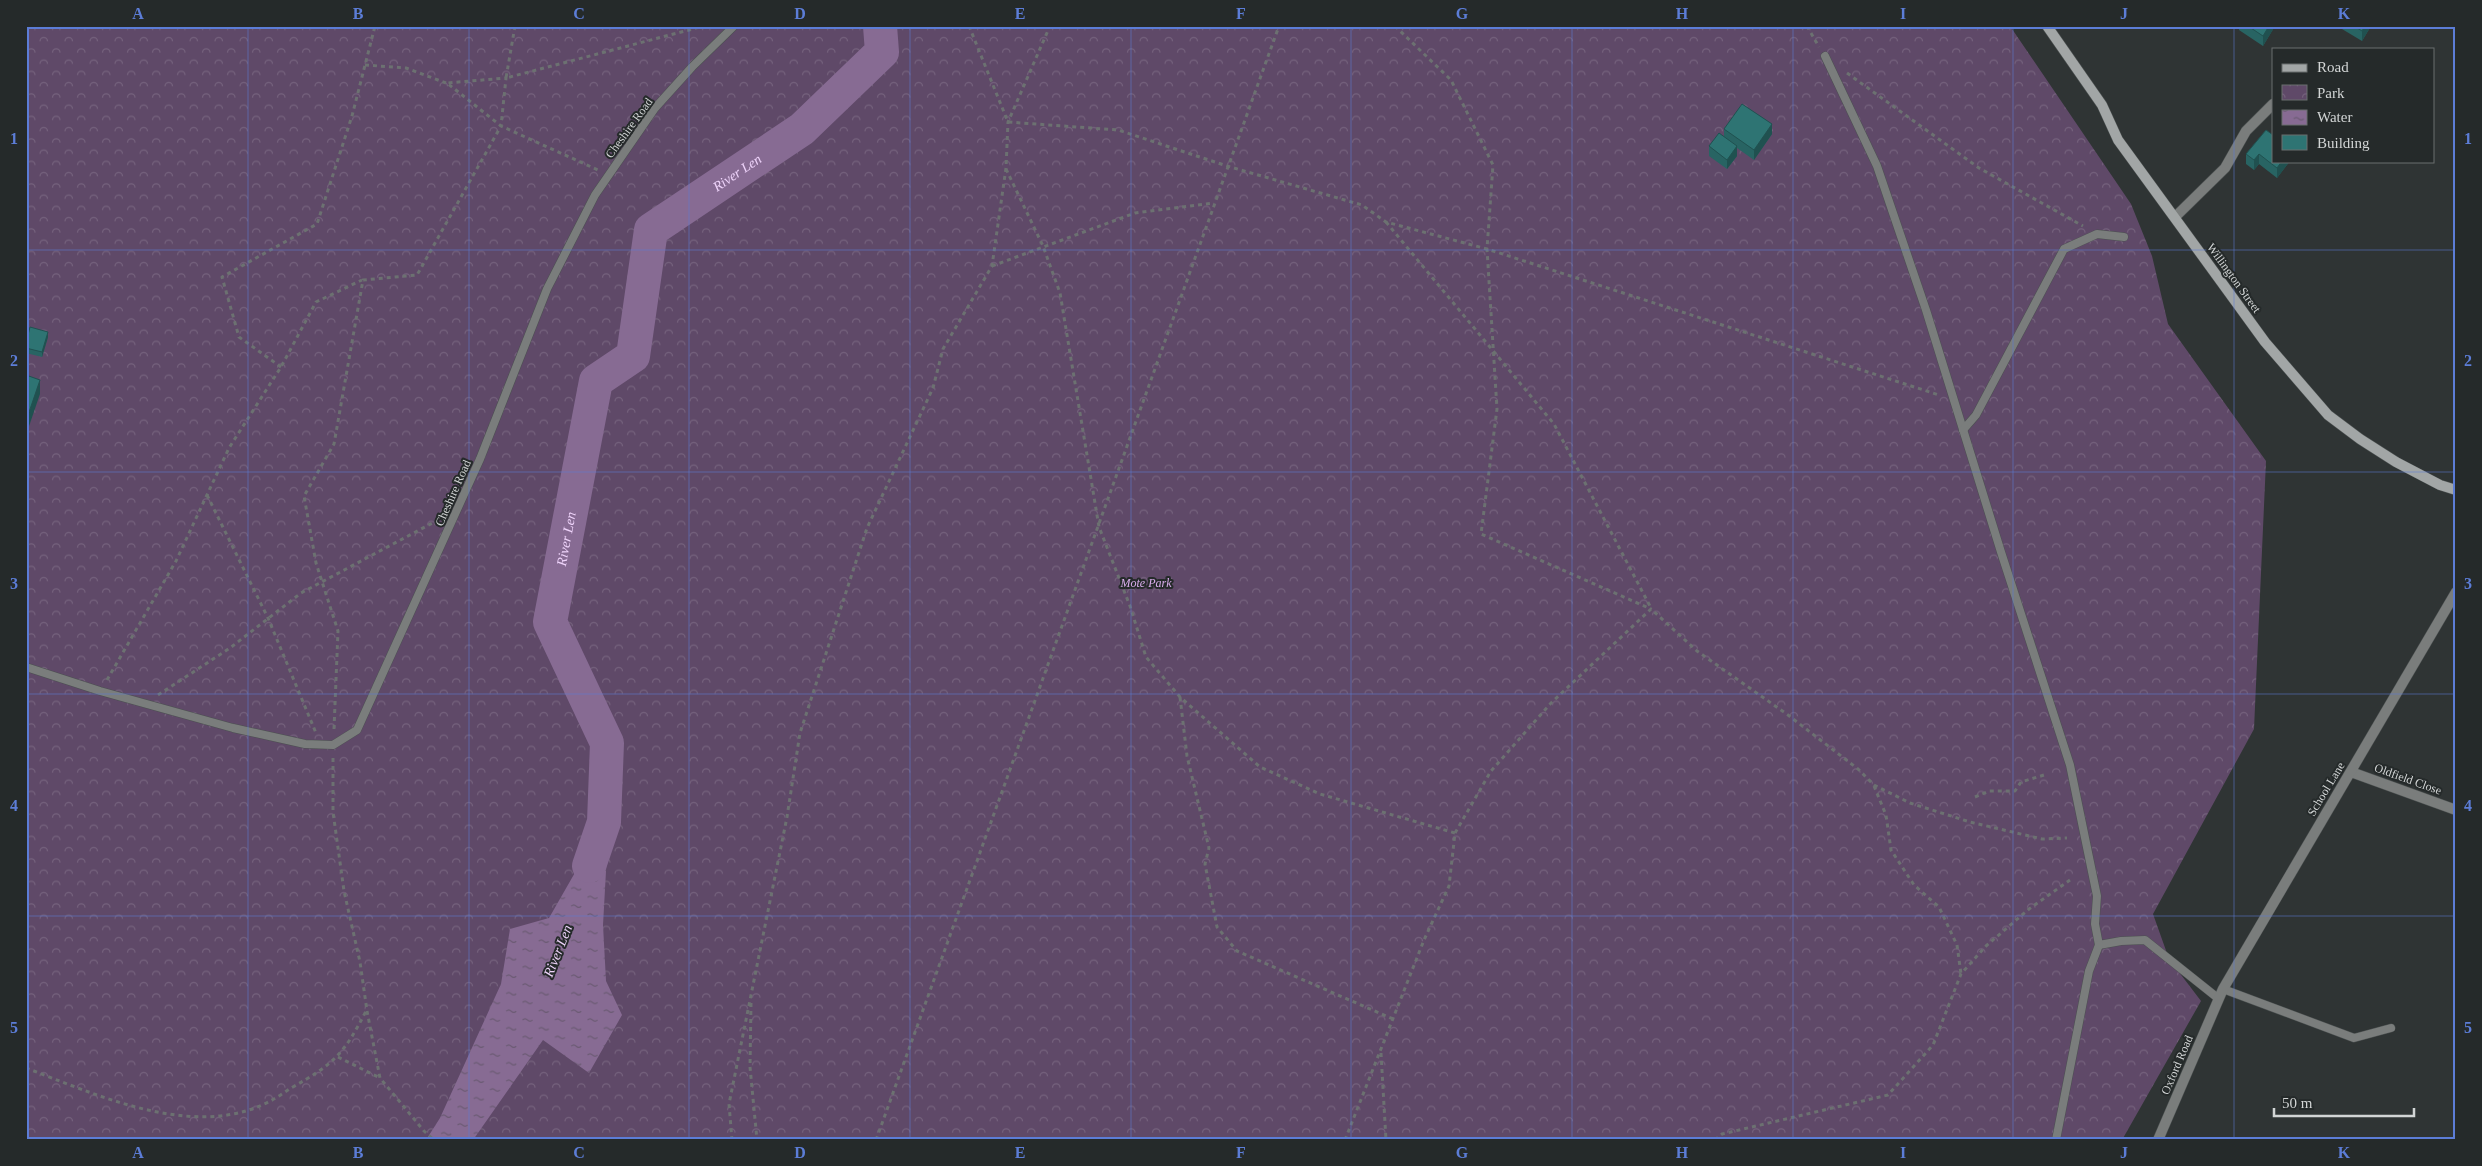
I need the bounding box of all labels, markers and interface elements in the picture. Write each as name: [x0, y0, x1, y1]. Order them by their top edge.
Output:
text: A: [132, 5, 144, 22]
text: B: [353, 5, 364, 22]
text: C: [573, 5, 585, 22]
text: D: [794, 5, 806, 22]
text: E: [1015, 5, 1025, 22]
text: F: [1236, 5, 1246, 22]
text: G: [1456, 5, 1469, 22]
text: H: [1676, 5, 1689, 22]
text: I: [1900, 5, 1906, 22]
text: J: [2120, 5, 2128, 22]
text: K: [2338, 5, 2351, 22]
legend: [2272, 48, 2434, 162]
text: Road: [2317, 59, 2349, 75]
text: Park: [2317, 85, 2345, 101]
street label: Cheshire Road: [602, 95, 656, 161]
text: Water: [2317, 109, 2352, 125]
text: 1: [10, 130, 18, 147]
text: 1: [2464, 130, 2472, 147]
text: Building: [2317, 135, 2370, 151]
water label: River Len: [709, 151, 764, 195]
street label: Willington Street: [2204, 241, 2264, 316]
text: 2: [10, 352, 18, 369]
text: 2: [2464, 352, 2472, 369]
street label: Cheshire Road: [432, 458, 474, 528]
water label: River Len: [553, 510, 578, 568]
text: 3: [10, 575, 18, 592]
text: 3: [2464, 575, 2472, 592]
park label: Mote Park: [1120, 576, 1172, 590]
street label: School Lane: [2304, 760, 2348, 818]
street label: Oldfield Close: [2373, 760, 2443, 798]
text: 4: [10, 797, 18, 814]
text: 4: [2464, 797, 2472, 814]
water label: River Len: [540, 923, 575, 980]
text: 5: [10, 1019, 18, 1036]
text: 5: [2464, 1019, 2472, 1036]
street label: Oxford Road: [2158, 1033, 2196, 1097]
scale bar: [2274, 1086, 2414, 1118]
text: 50 m: [2282, 1095, 2313, 1111]
text: A: [132, 1144, 144, 1161]
text: B: [353, 1144, 364, 1161]
text: C: [573, 1144, 585, 1161]
text: D: [794, 1144, 806, 1161]
text: E: [1015, 1144, 1025, 1161]
text: F: [1236, 1144, 1246, 1161]
text: G: [1456, 1144, 1469, 1161]
text: H: [1676, 1144, 1689, 1161]
text: I: [1900, 1144, 1906, 1161]
text: J: [2120, 1144, 2128, 1161]
text: K: [2338, 1144, 2351, 1161]

